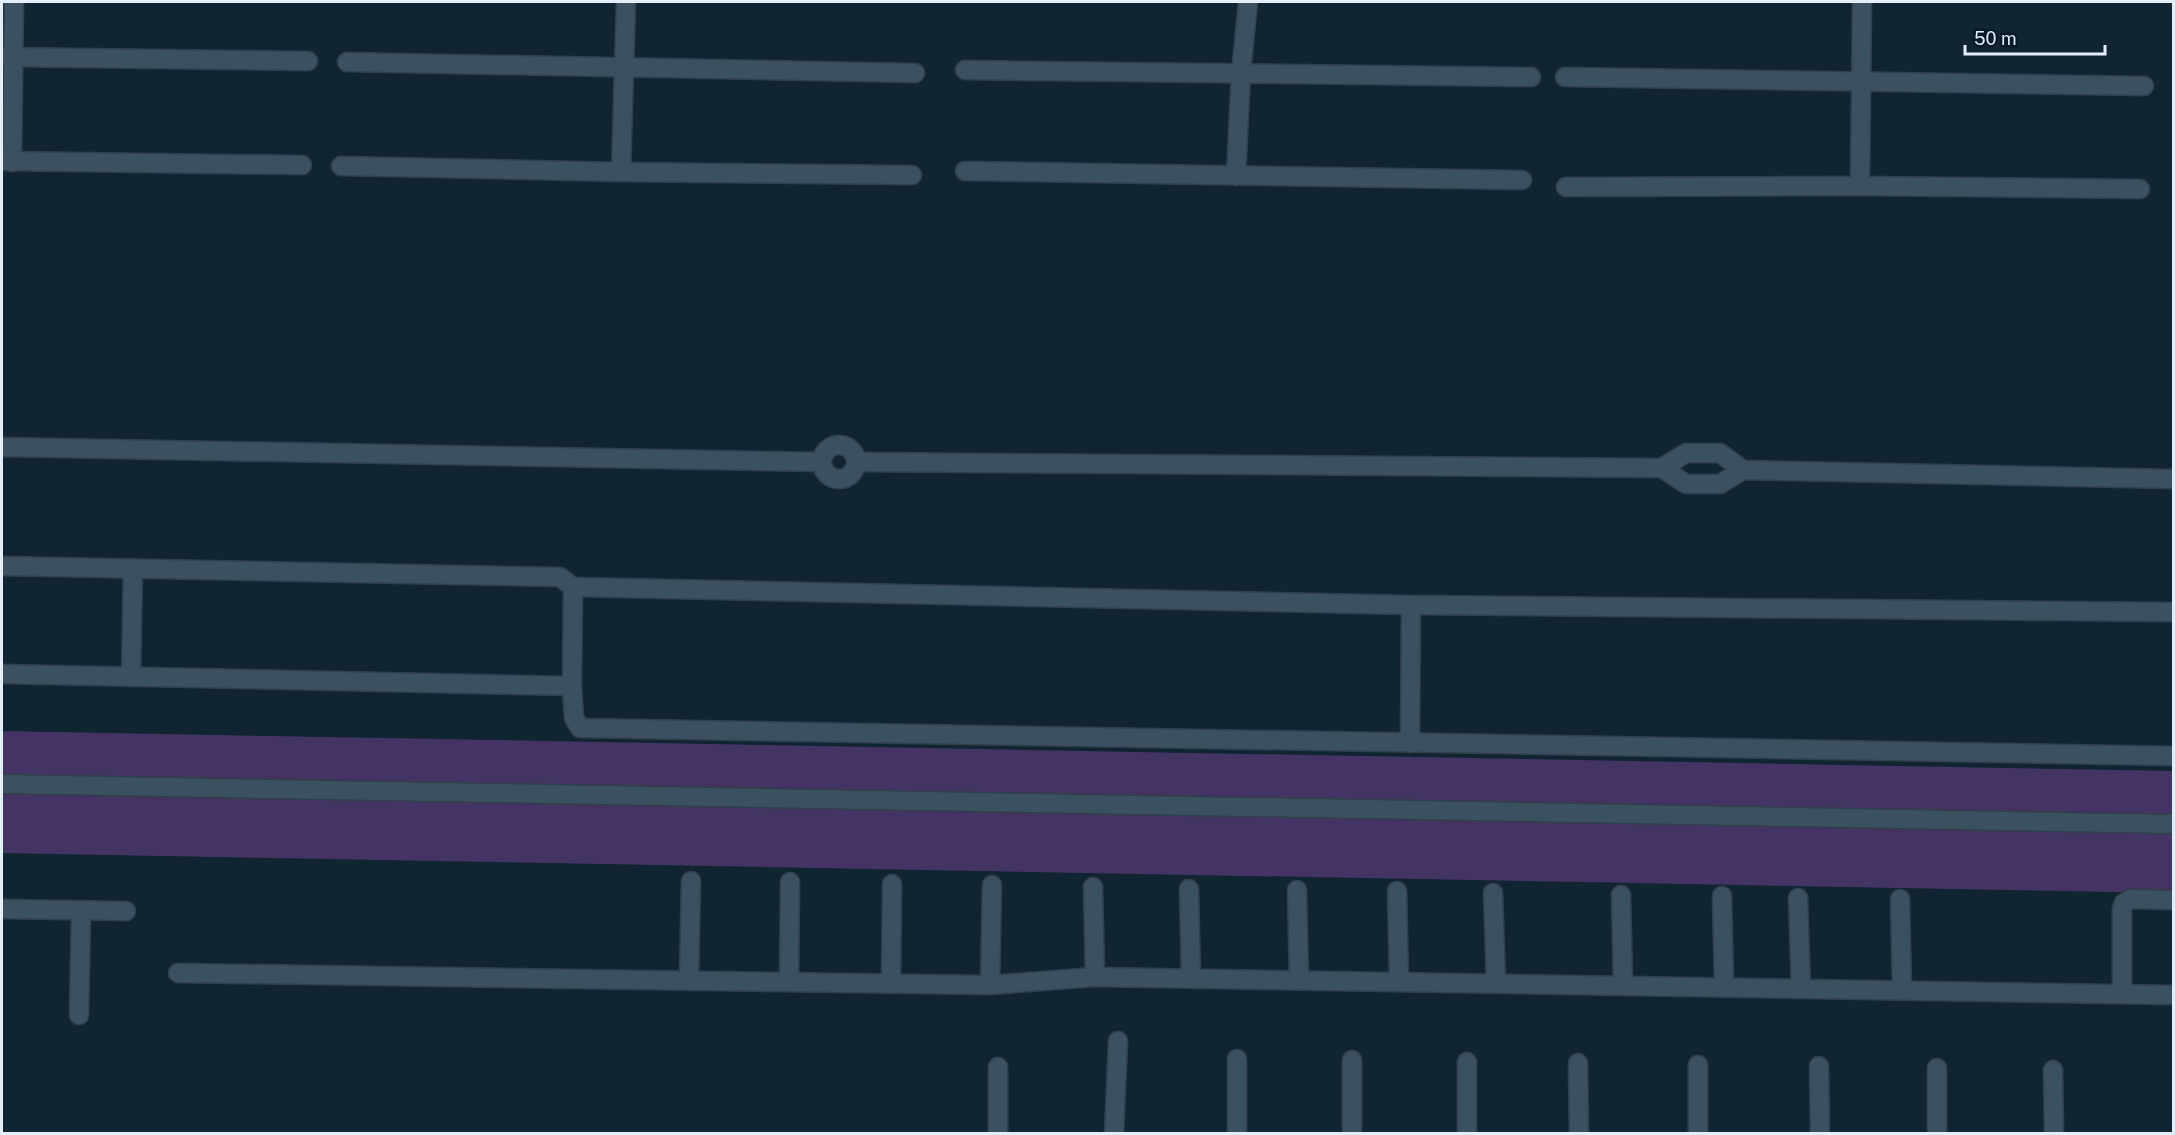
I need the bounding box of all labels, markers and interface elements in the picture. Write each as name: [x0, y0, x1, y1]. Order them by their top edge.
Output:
scale bar: [1965, 18, 2104, 56]
text: 50 m: [1974, 28, 2017, 49]

